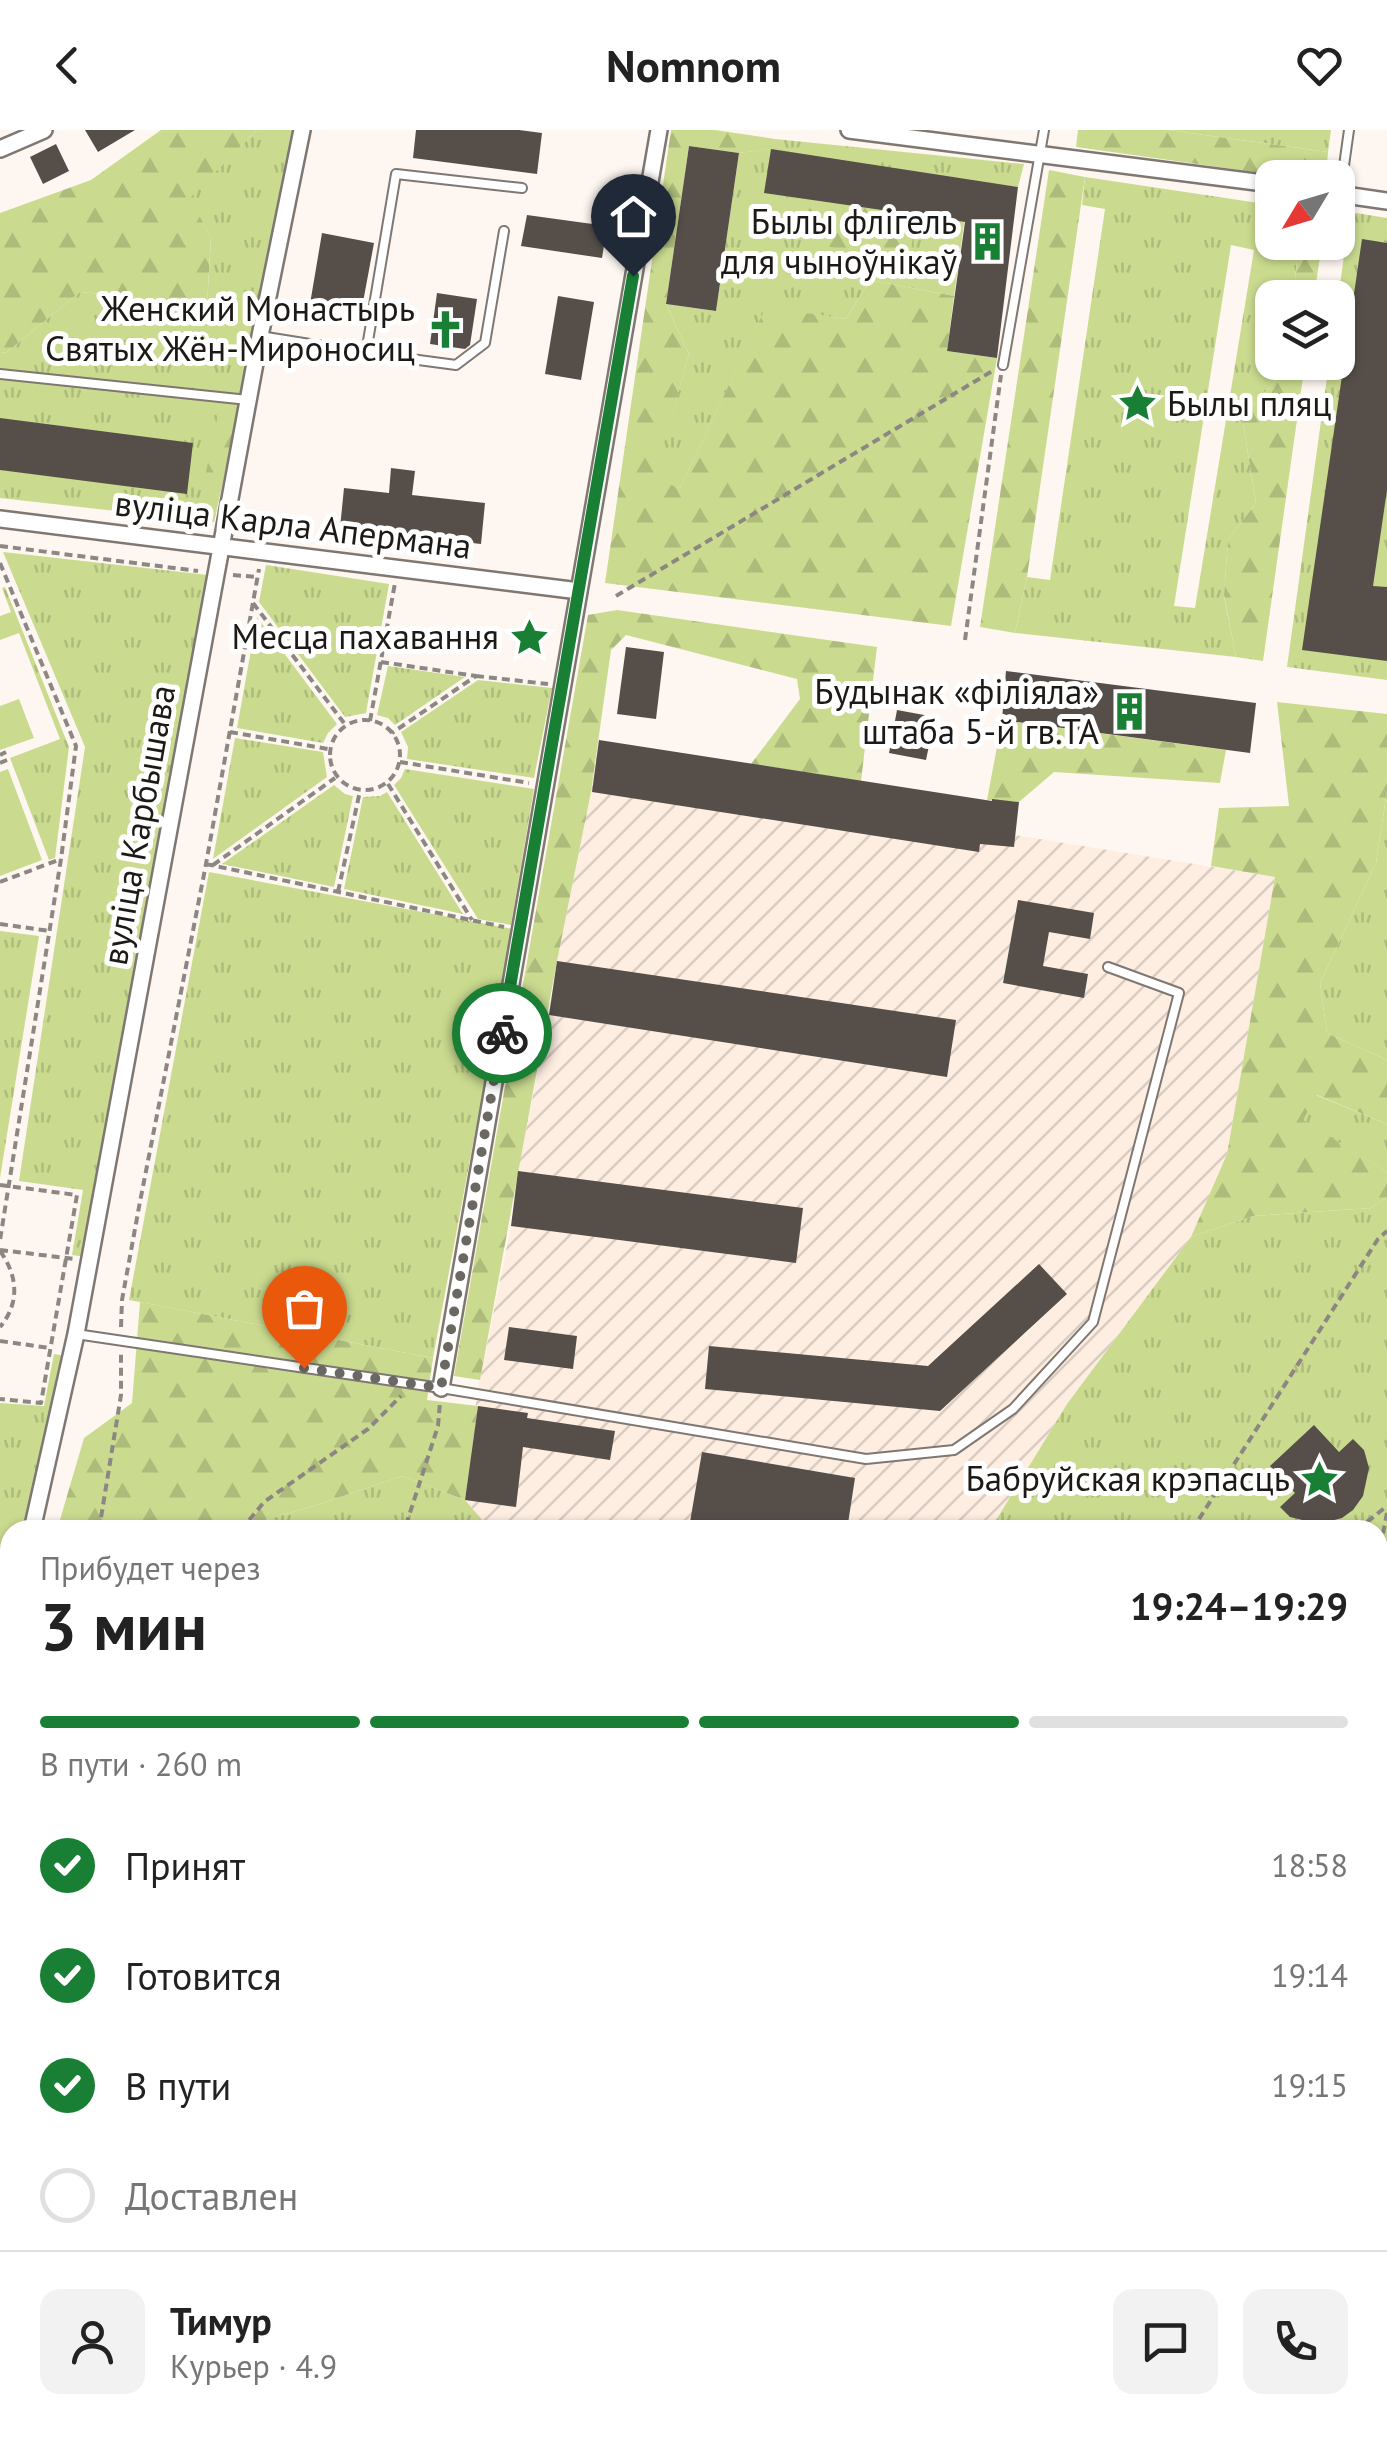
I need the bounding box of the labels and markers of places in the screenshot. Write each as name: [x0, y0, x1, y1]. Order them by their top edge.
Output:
pin: [591, 174, 676, 277]
place label: Былы флігель для чыноўнікаў: [721, 198, 957, 284]
building icon: Былы флігель для чыноўнікаў: [966, 221, 1008, 263]
place label: Женский Монастырь Святых Жён-Мироносиц: [45, 285, 415, 371]
church icon: Женский Монастырь Святых Жён-Мироносиц: [424, 308, 466, 350]
place label: Былы пляц: [1167, 380, 1332, 426]
place icon: Былы пляц: [1116, 383, 1158, 425]
place label: Месца пахавання: [232, 613, 499, 659]
place icon: Месца пахавання: [508, 616, 550, 658]
place label: Будынак «філіяла» штаба 5-й гв.ТА: [814, 668, 1100, 754]
building icon: Будынак «філіяла» штаба 5-й гв.ТА: [1108, 691, 1150, 733]
pin: [262, 1266, 347, 1369]
place label: Бабруйская крэпасць: [966, 1455, 1290, 1501]
place icon: Бабруйская крэпасць: [1299, 1458, 1341, 1500]

